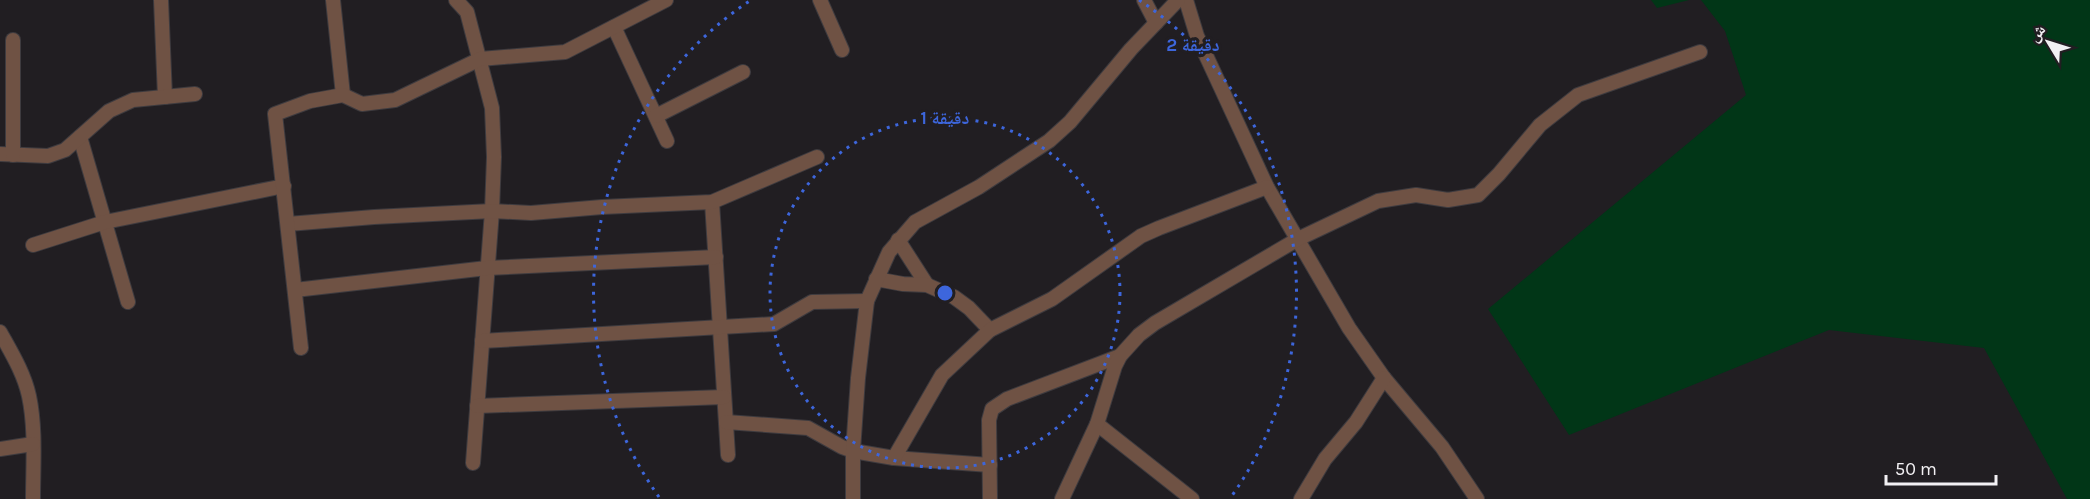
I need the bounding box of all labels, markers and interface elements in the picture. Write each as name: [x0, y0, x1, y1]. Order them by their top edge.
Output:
north arrow: [2018, 12, 2078, 72]
text: ش: [2024, 21, 2049, 46]
text: 2 دقيقة: [1166, 34, 1220, 56]
text: 1 دقيقة: [921, 107, 970, 129]
centre of rings: [935, 283, 955, 303]
scale bar: [1886, 448, 1996, 486]
text: 50 m: [1895, 458, 1937, 480]

